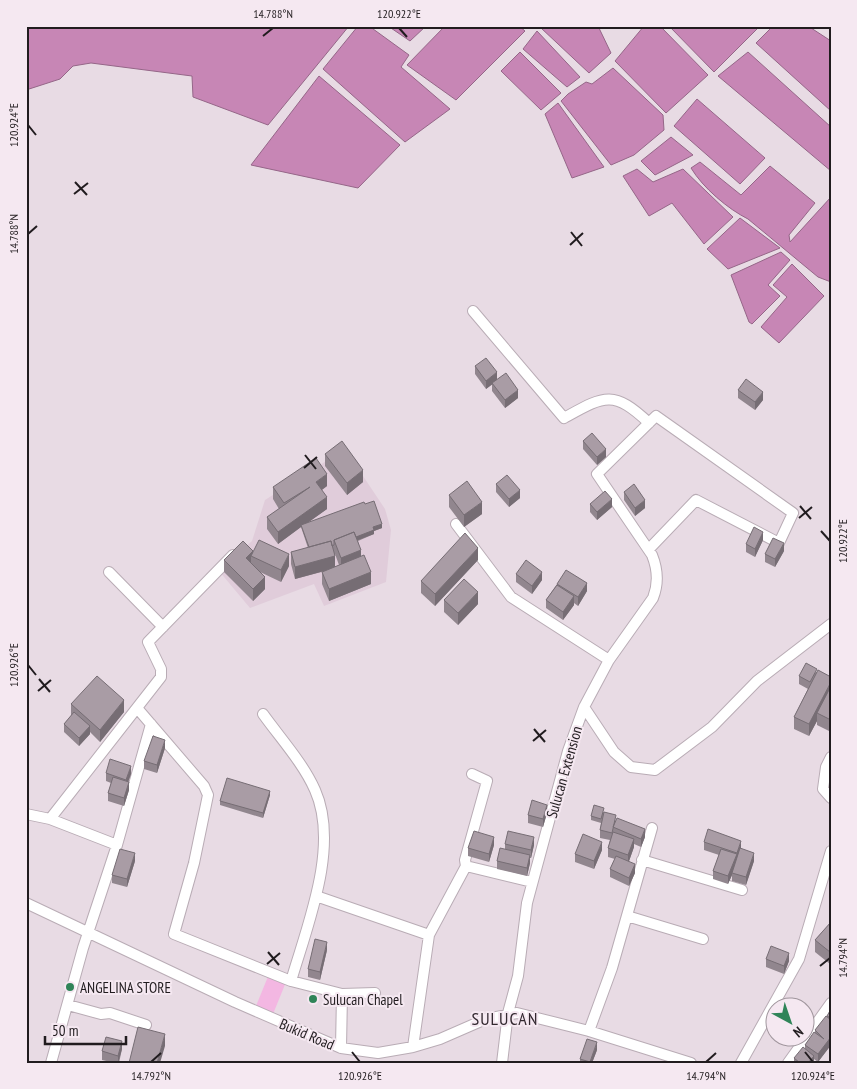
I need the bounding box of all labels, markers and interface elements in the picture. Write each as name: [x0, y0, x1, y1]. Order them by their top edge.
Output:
text: 14.788°N: [253, 6, 293, 21]
text: 120.922°E: [377, 6, 421, 21]
text: 120.924°E: [6, 103, 21, 147]
text: 14.788°N: [6, 214, 21, 254]
text: 120.922°E: [835, 519, 850, 563]
text: 120.926°E: [6, 643, 21, 687]
street label: Sulucan Extension: [542, 724, 586, 820]
text: 14.794°N: [835, 938, 850, 978]
place label: ANGELINA STORE: [80, 978, 171, 997]
marker: ANGELINA STORE: [64, 981, 76, 993]
place label: Sulucan Chapel: [323, 990, 403, 1009]
marker: Sulucan Chapel: [307, 993, 319, 1005]
north arrow: [764, 996, 814, 1046]
district label: SULUCAN: [472, 1007, 538, 1030]
scale bar: [45, 1014, 126, 1046]
street label: Bukid Road: [277, 1014, 337, 1054]
text: 50 m: [52, 1021, 78, 1040]
text: N: [790, 1023, 807, 1041]
text: 14.792°N: [131, 1068, 171, 1083]
text: 120.926°E: [338, 1068, 382, 1083]
text: 14.794°N: [686, 1068, 726, 1083]
text: 120.924°E: [791, 1068, 835, 1083]

